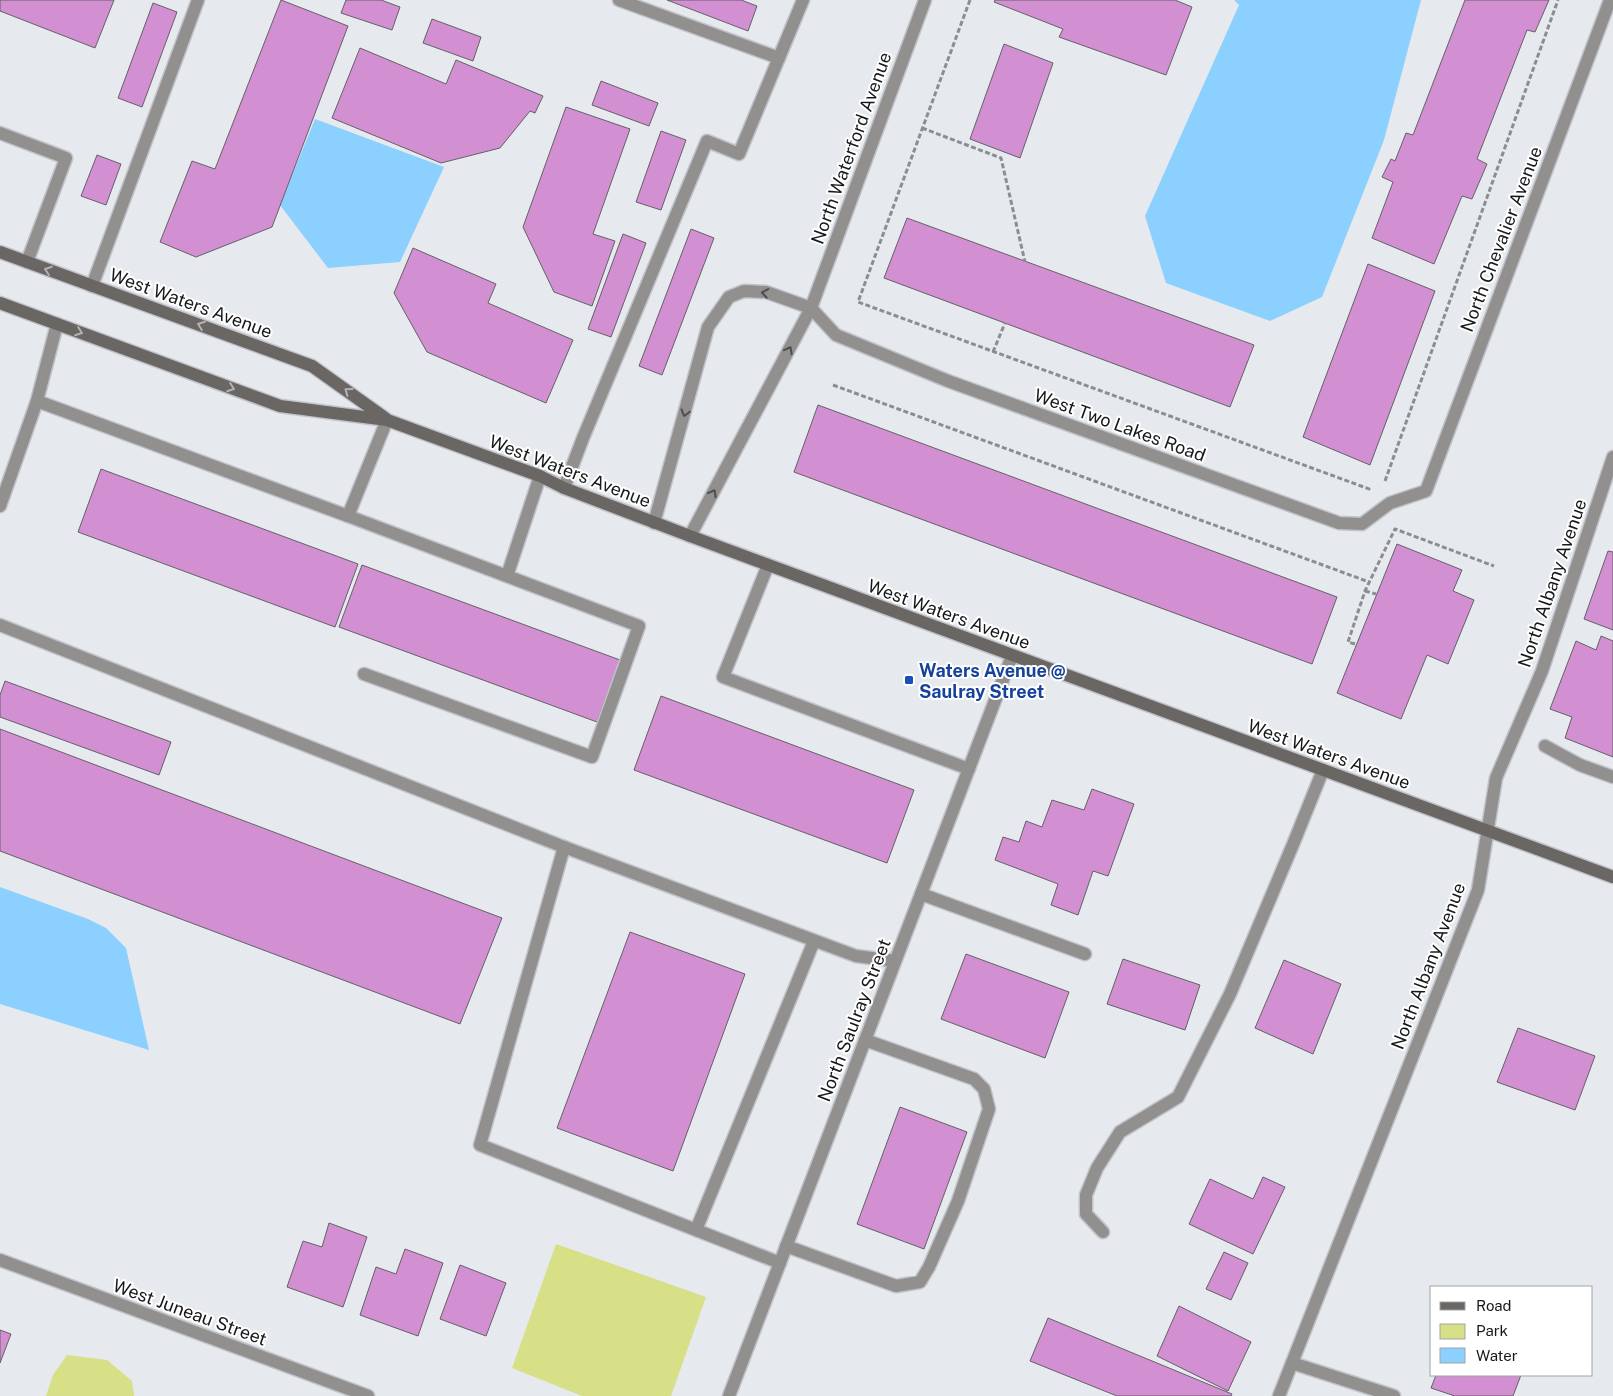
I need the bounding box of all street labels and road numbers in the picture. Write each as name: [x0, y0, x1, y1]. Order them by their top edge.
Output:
street label: North Waterford Avenue: [806, 49, 896, 247]
street label: North Chevalier Avenue: [1456, 143, 1546, 335]
street label: West Waters Avenue: [107, 264, 275, 342]
street label: West Two Lakes Road: [1031, 384, 1209, 466]
street label: West Waters Avenue: [486, 430, 654, 512]
street label: North Albany Avenue: [1513, 496, 1591, 670]
street label: West Waters Avenue: [865, 575, 1033, 653]
street label: West Waters Avenue: [1245, 715, 1413, 793]
street label: North Albany Avenue: [1387, 880, 1469, 1052]
street label: North Saulray Street: [813, 936, 895, 1104]
street label: West Juneau Street: [110, 1274, 270, 1350]

